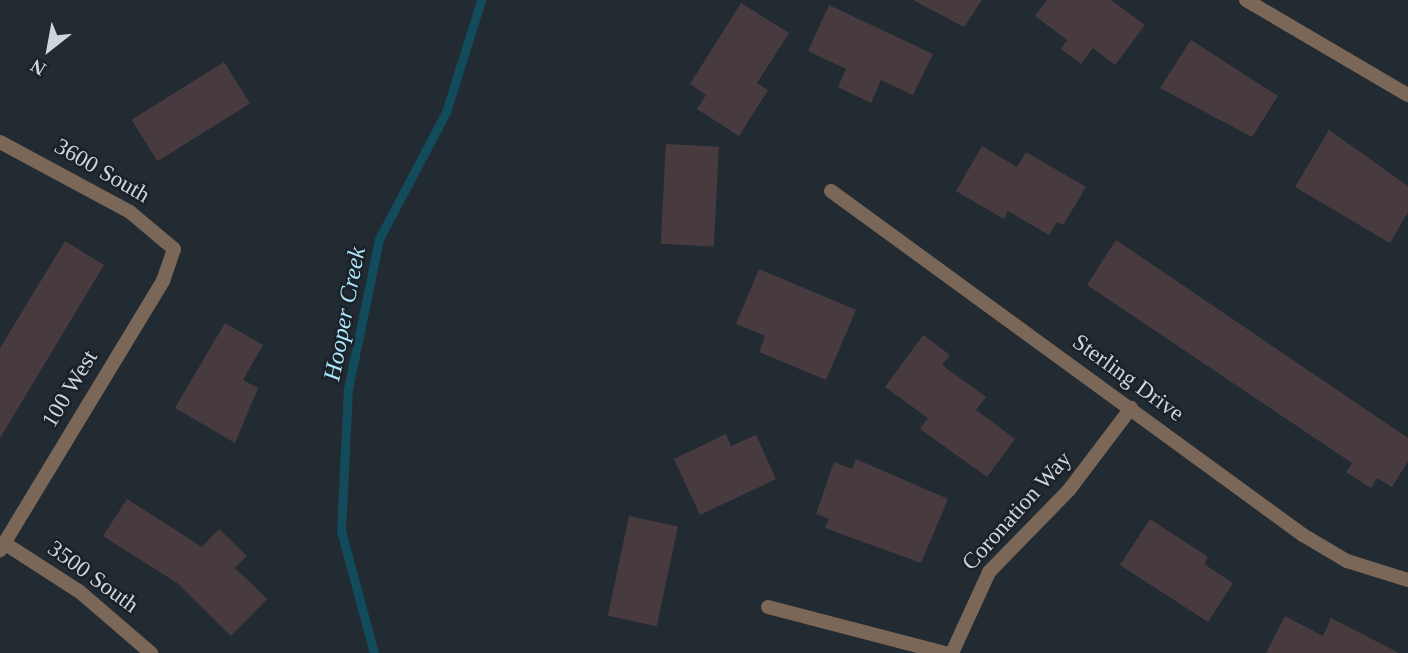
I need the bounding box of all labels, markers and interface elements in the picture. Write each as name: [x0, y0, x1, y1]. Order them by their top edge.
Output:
north arrow: [14, 14, 84, 84]
text: N: [27, 55, 49, 80]
street label: 3600 South: [49, 133, 155, 209]
water label: Hooper Creek: [318, 245, 372, 383]
street label: Sterling Drive: [1067, 328, 1189, 428]
street label: 100 West: [36, 345, 104, 433]
street label: Coronation Way: [956, 446, 1078, 576]
street label: 3500 South: [42, 535, 144, 619]

